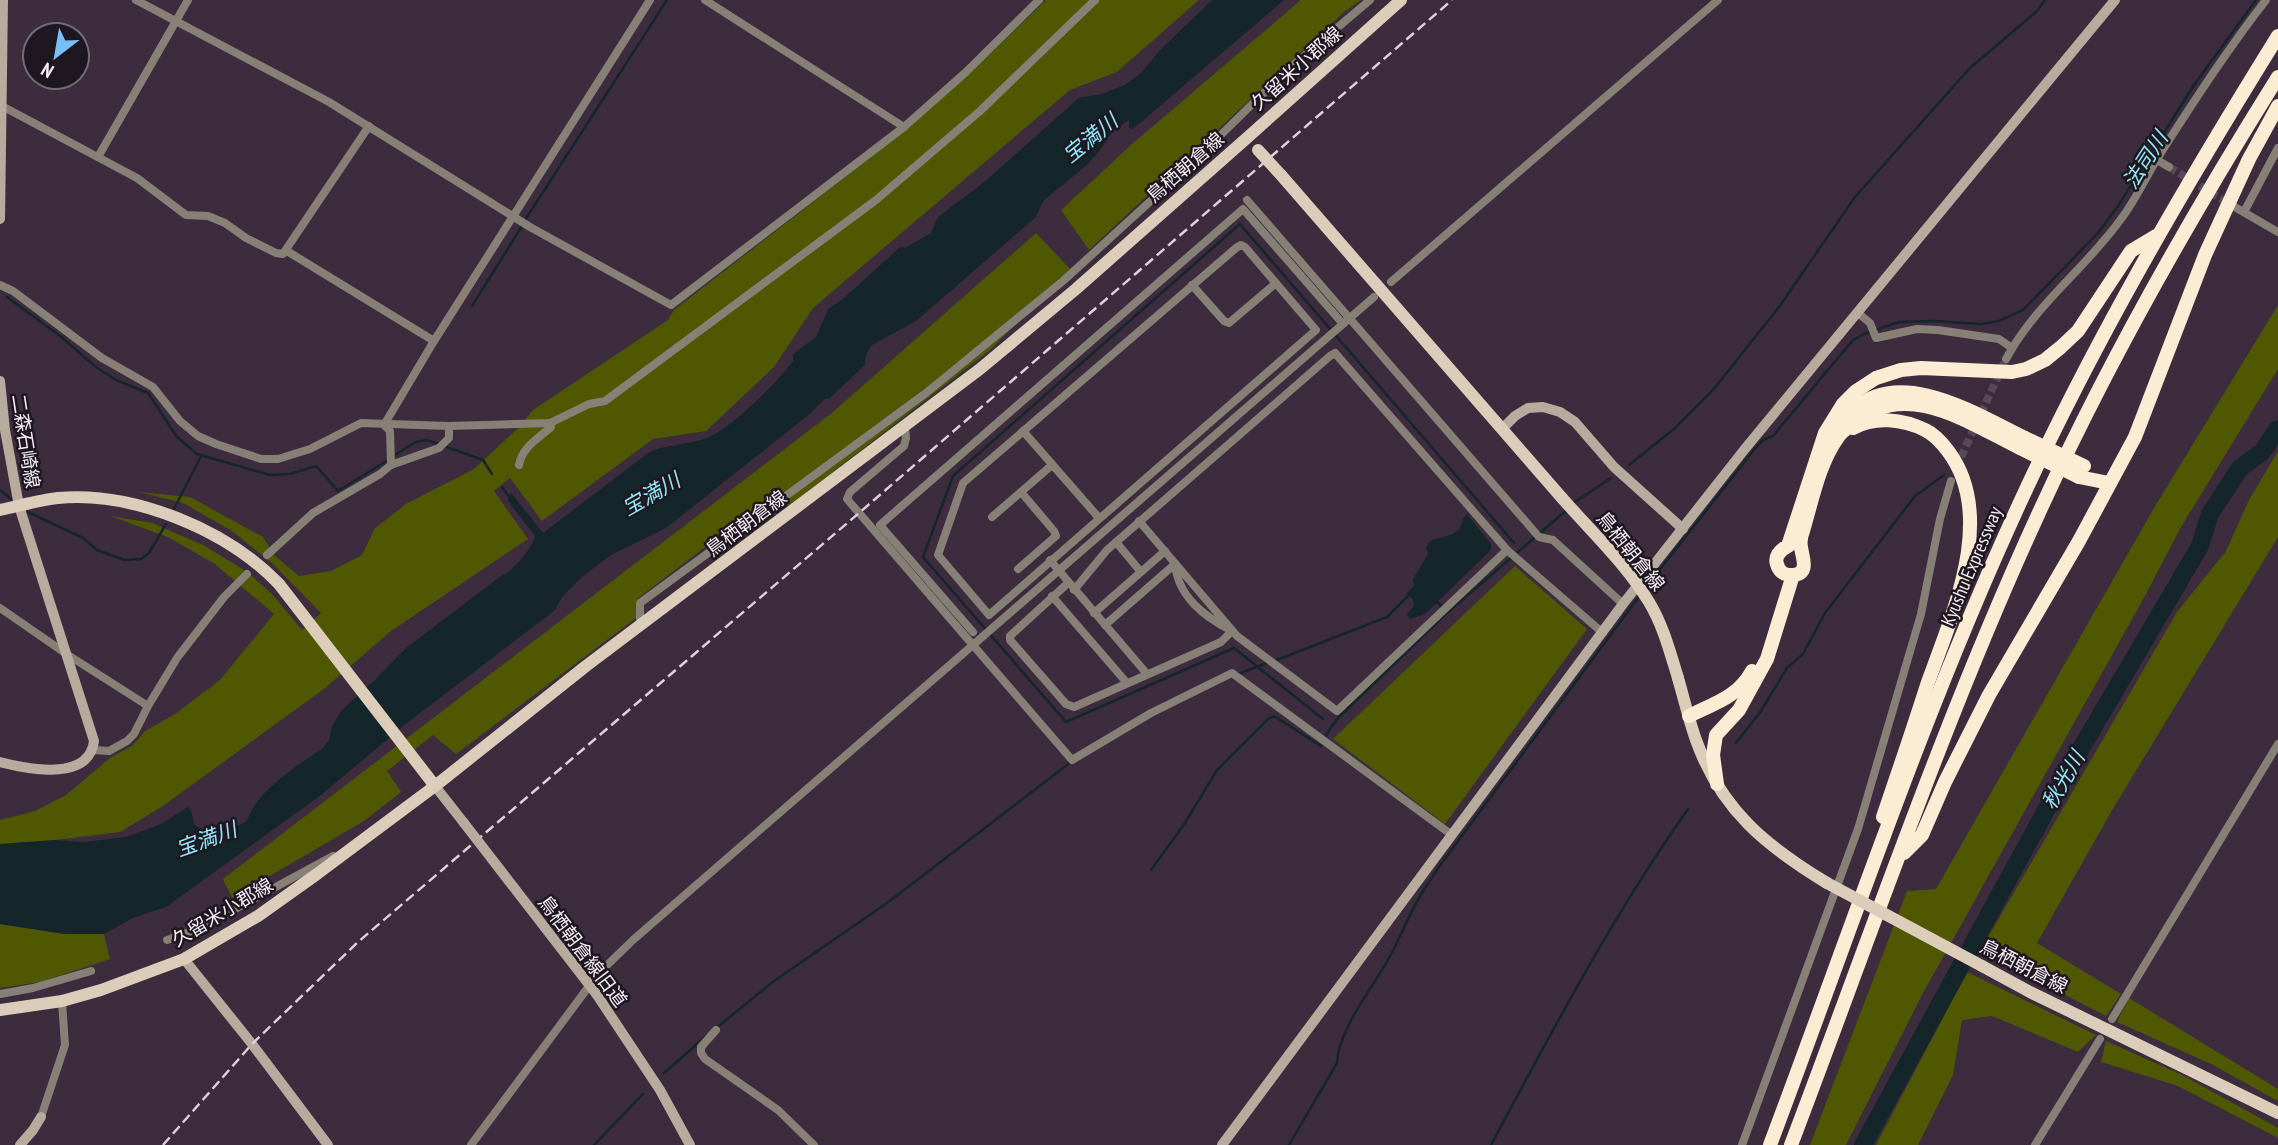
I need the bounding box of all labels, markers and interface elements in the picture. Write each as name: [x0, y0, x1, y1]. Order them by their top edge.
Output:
north arrow: [21, 21, 91, 91]
street label: 久留米小郡線: [1246, 21, 1346, 115]
text: N: [37, 58, 58, 84]
water label: 宝満川: [1057, 106, 1125, 168]
water label: 法司川: [2117, 125, 2175, 194]
street label: 鳥栖朝倉線: [1141, 127, 1229, 207]
street label: 二森石崎線: [7, 392, 45, 490]
water label: 宝満川: [617, 466, 687, 521]
street label: 鳥栖朝倉線: [701, 485, 791, 561]
street label: Kyushu Expressway: [1935, 502, 2007, 629]
street label: 鳥栖朝倉線: [1592, 507, 1670, 595]
water label: 秋光川: [2036, 744, 2091, 814]
water label: 宝満川: [172, 815, 242, 862]
street label: 久留米小郡線: [167, 872, 277, 952]
street label: 鳥栖朝倉線旧道: [533, 891, 633, 1011]
street label: 鳥栖朝倉線: [1976, 934, 2072, 998]

